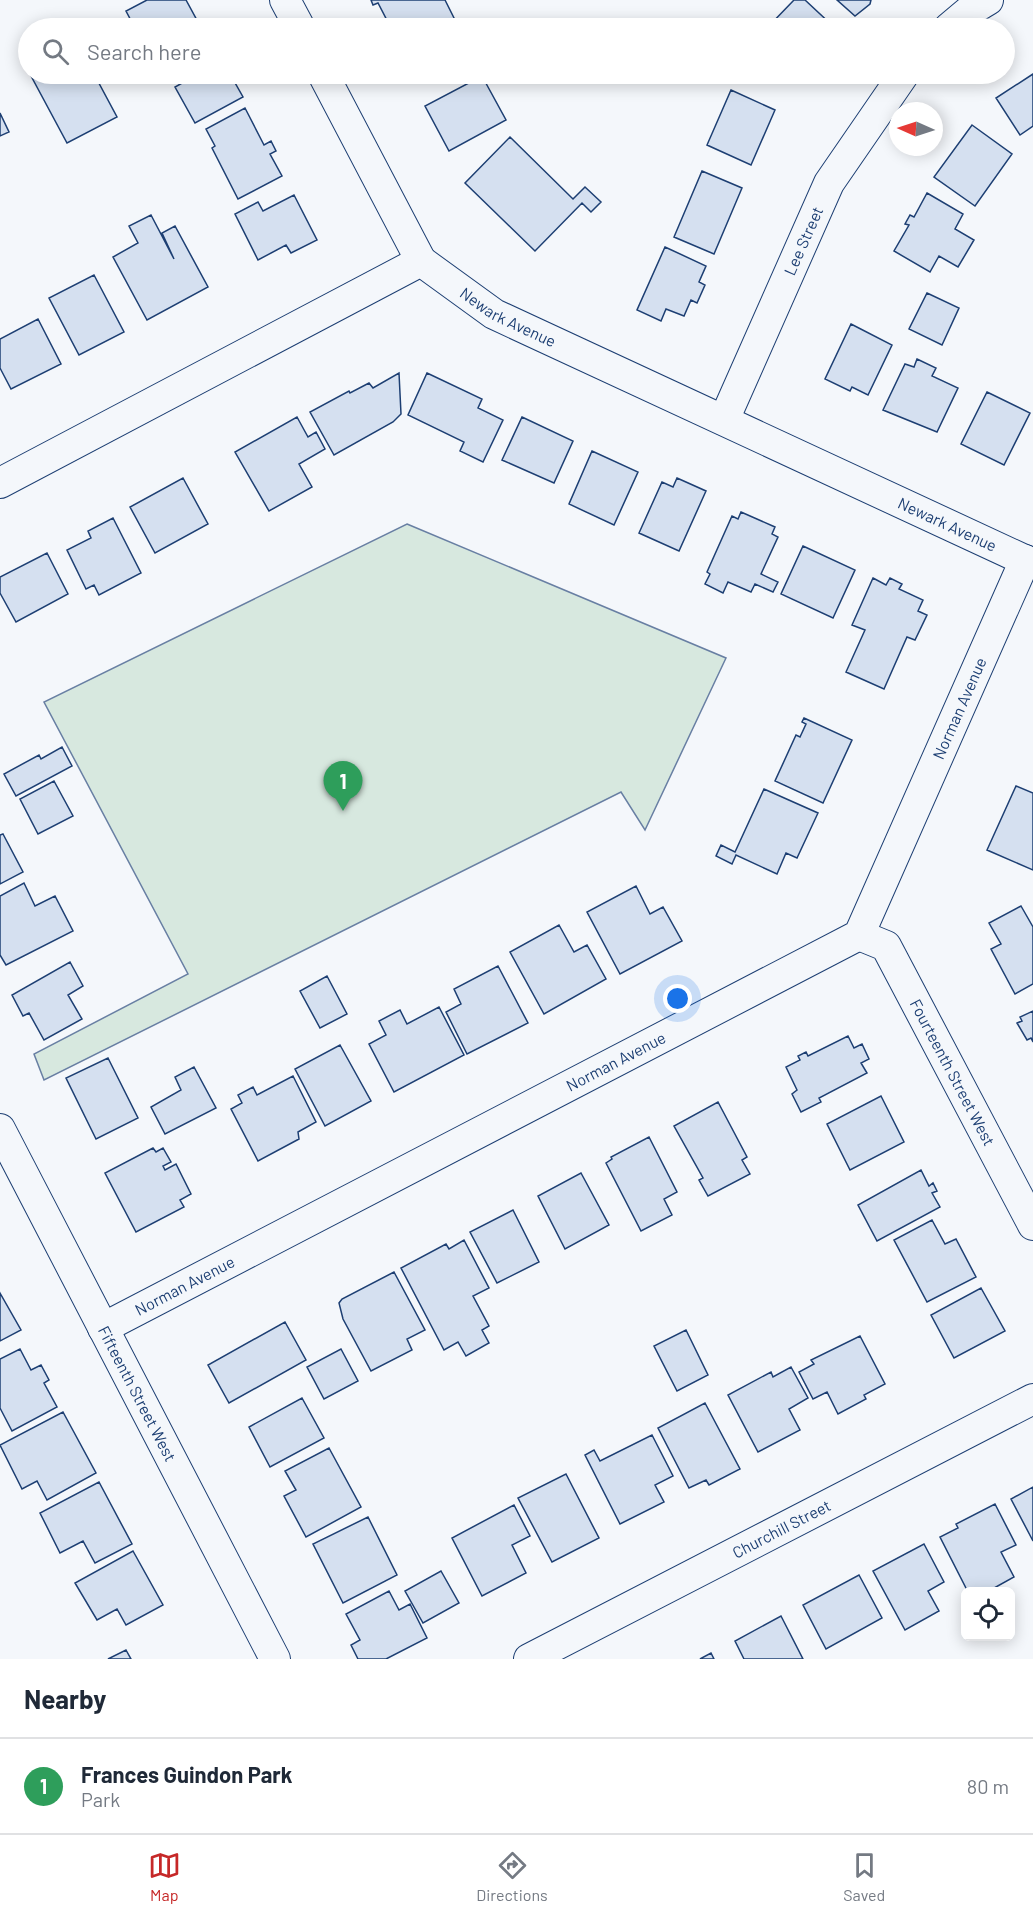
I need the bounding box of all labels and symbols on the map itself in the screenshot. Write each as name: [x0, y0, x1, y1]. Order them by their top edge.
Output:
north arrow: [889, 102, 943, 156]
street label: Lee Street: [779, 203, 826, 278]
street label: Newark Avenue: [457, 283, 559, 350]
street label: Newark Avenue: [895, 493, 1000, 555]
street label: Norman Avenue: [928, 654, 990, 762]
pin: 1: [324, 762, 362, 811]
your location: [663, 984, 692, 1013]
street label: Fourteenth Street West: [907, 996, 999, 1149]
street label: Norman Avenue: [563, 1027, 669, 1095]
street label: Norman Avenue: [131, 1251, 237, 1319]
street label: Fifteenth Street West: [95, 1322, 181, 1464]
street label: Churchill Street: [729, 1495, 834, 1562]

